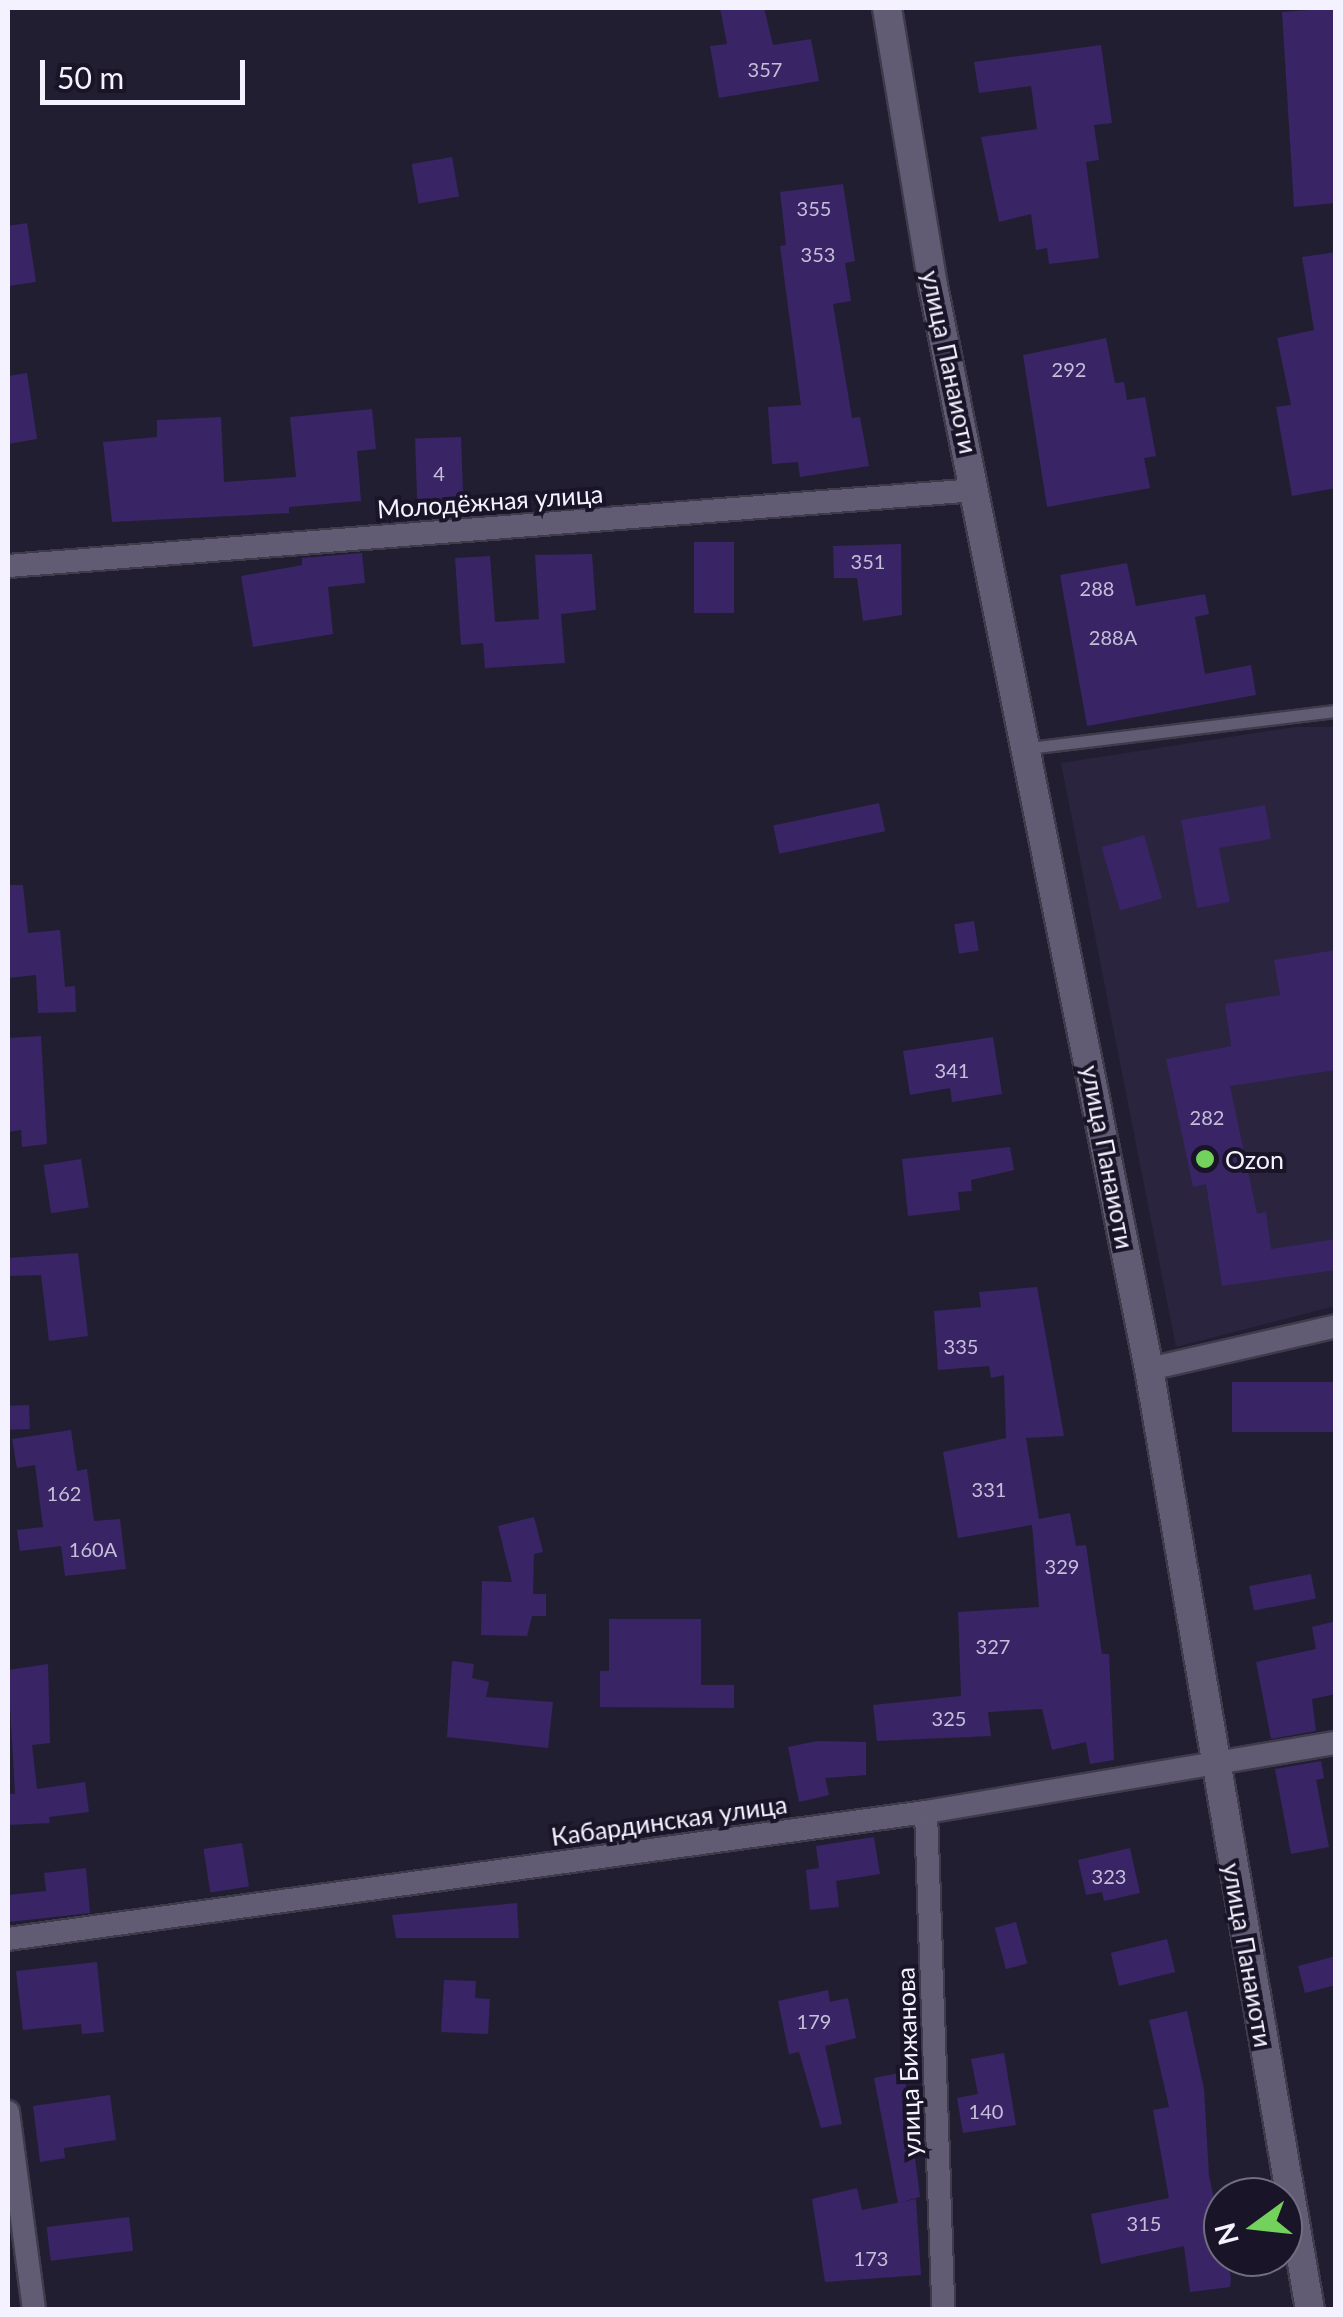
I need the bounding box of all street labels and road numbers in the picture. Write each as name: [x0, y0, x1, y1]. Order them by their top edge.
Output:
street label: улица Панаиоти: [916, 268, 984, 456]
street label: Молодёжная улица: [376, 478, 604, 524]
street label: улица Панаиоти: [1075, 1062, 1141, 1252]
street label: Кабардинская улица: [549, 1789, 789, 1851]
street label: улица Панаиоти: [1217, 1860, 1279, 2050]
street label: улица Бижанова: [890, 1967, 926, 2157]

